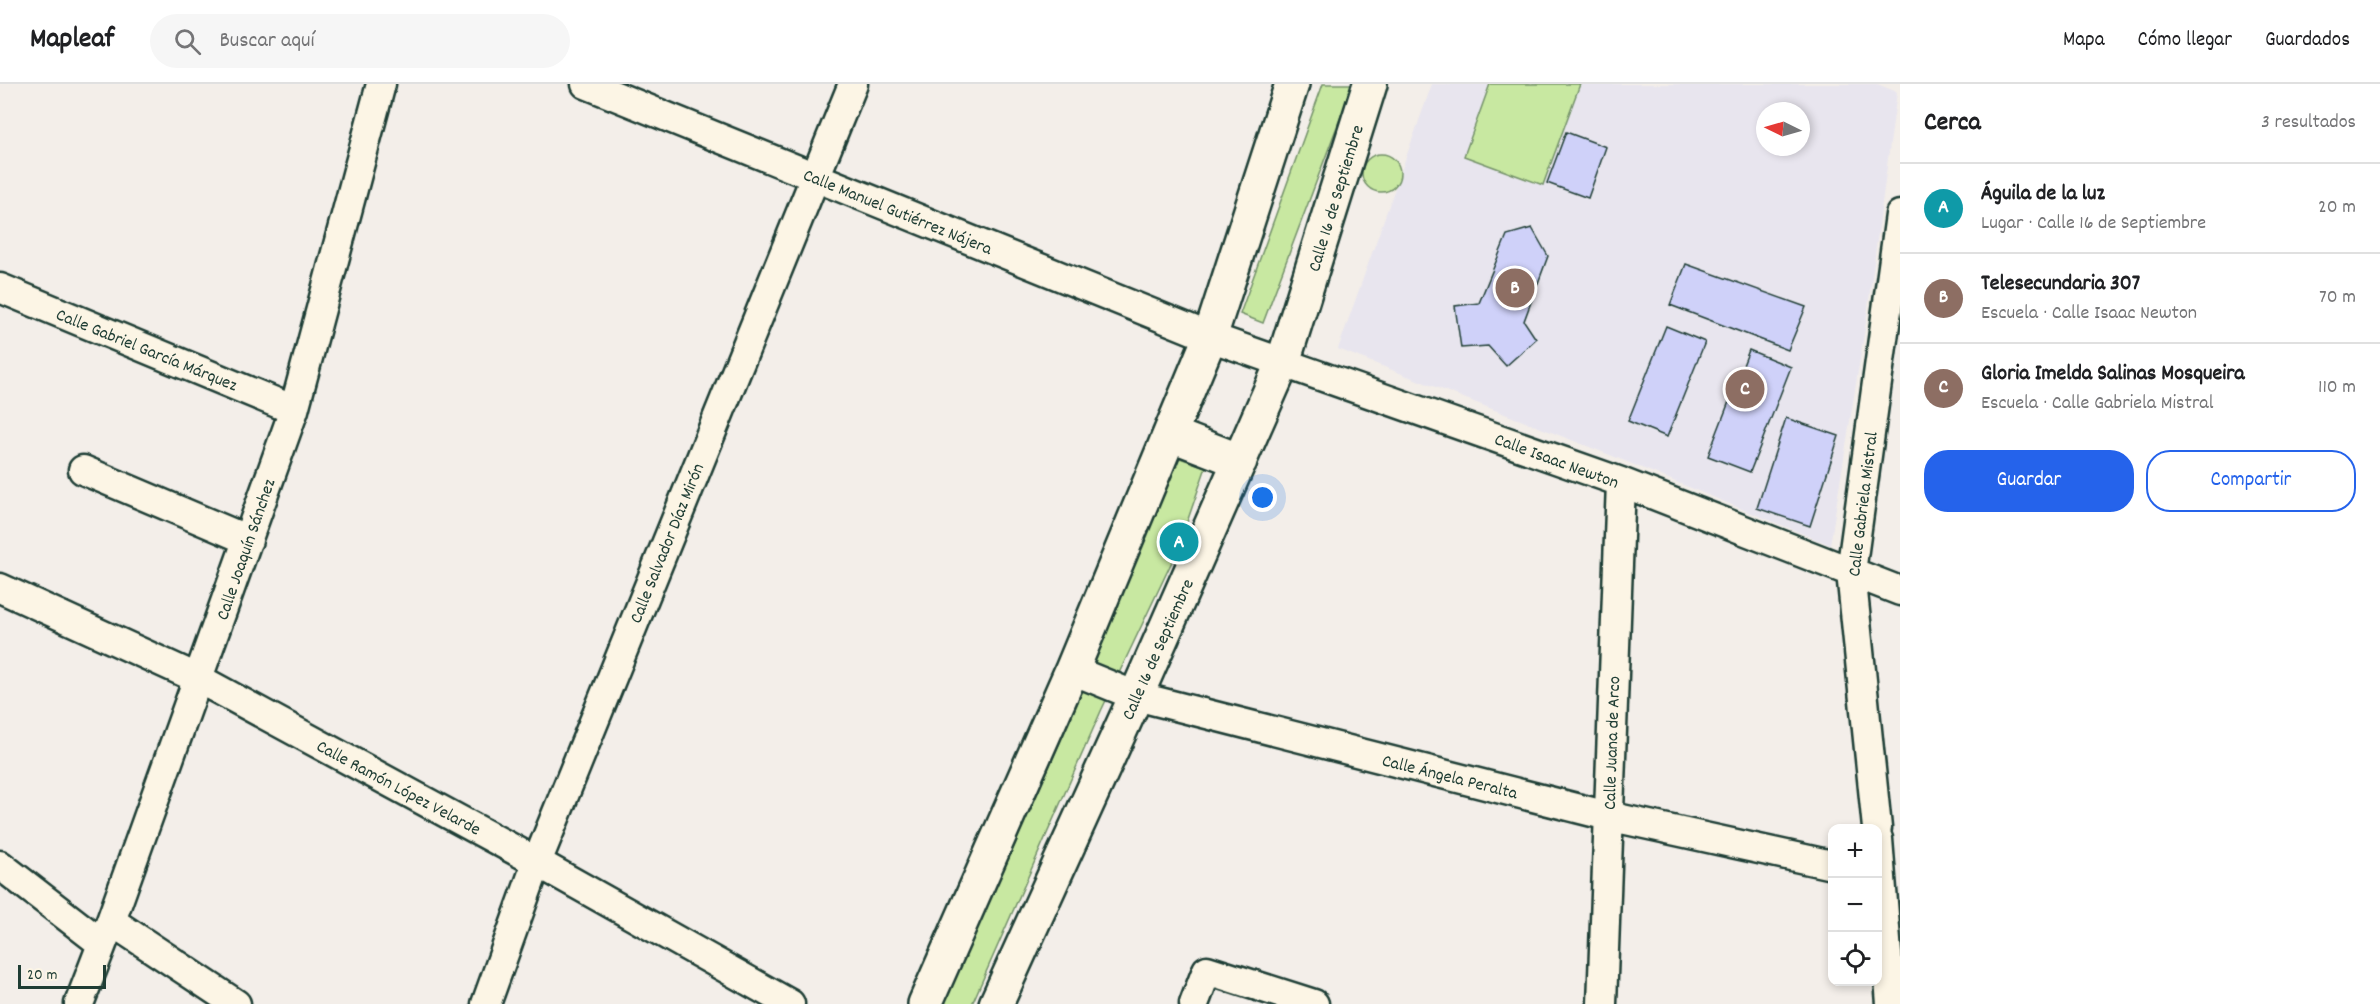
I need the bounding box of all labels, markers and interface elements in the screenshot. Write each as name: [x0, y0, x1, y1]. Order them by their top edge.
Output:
search box: [150, 14, 570, 68]
text: Mapleaf: [30, 21, 114, 61]
icon: search: [171, 25, 204, 58]
text: Buscar aquí: [219, 26, 315, 57]
text: Mapa: [2063, 26, 2105, 56]
text: Cómo llegar: [2138, 26, 2232, 56]
text: Guardados: [2265, 26, 2350, 56]
north arrow: [1756, 102, 1810, 156]
text: Cerca: [1924, 105, 1981, 142]
text: 3 resultados: [2261, 109, 2356, 137]
street label: Calle 16 de Septiembre: [1303, 122, 1372, 275]
street label: Calle Manuel Gutiérrez Nájera: [799, 164, 996, 263]
text: Águila de la luz: [1981, 179, 2105, 210]
text: A: [1938, 194, 1949, 222]
text: 20 m: [2318, 194, 2356, 222]
text: Lugar · Calle 16 de Septiembre: [1981, 210, 2206, 238]
pin: B: [1496, 266, 1534, 310]
text: Telesecundaria 307: [1981, 269, 2140, 300]
text: B: [1939, 284, 1948, 312]
text: 70 m: [2319, 284, 2356, 312]
text: Escuela · Calle Isaac Newton: [1981, 300, 2197, 328]
street label: Calle Gabriel García Márquez: [52, 303, 241, 399]
text: Gloria Imelda Salinas Mosqueira: [1981, 359, 2245, 390]
pin: C: [1726, 366, 1764, 412]
text: C: [1939, 374, 1948, 402]
text: 110 m: [2318, 374, 2356, 402]
text: Escuela · Calle Gabriela Mistral: [1981, 390, 2213, 418]
street label: Calle Isaac Newton: [1490, 428, 1622, 496]
street label: Calle Gabriela Mistral: [1843, 430, 1886, 578]
button: Guardar: [1924, 450, 2134, 512]
button: Compartir: [2146, 450, 2356, 512]
street label: Calle Salvador Díaz Mirón: [625, 460, 712, 628]
street label: Calle Joaquín Sánchez: [211, 476, 283, 624]
your location: [1248, 483, 1277, 512]
pin: A: [1160, 520, 1198, 564]
street label: Calle 16 de Septiembre: [1117, 575, 1202, 725]
street label: Calle Juana de Arco: [1599, 676, 1628, 810]
street label: Calle Ramón López Velarde: [311, 735, 484, 843]
street label: Calle Ángela Peralta: [1379, 750, 1520, 807]
map controls: [1828, 824, 1882, 986]
button: +: [1828, 824, 1882, 878]
button: −: [1828, 878, 1882, 932]
button: locate: [1828, 932, 1882, 986]
scale bar: [18, 962, 106, 990]
text: 20 m: [27, 964, 57, 987]

